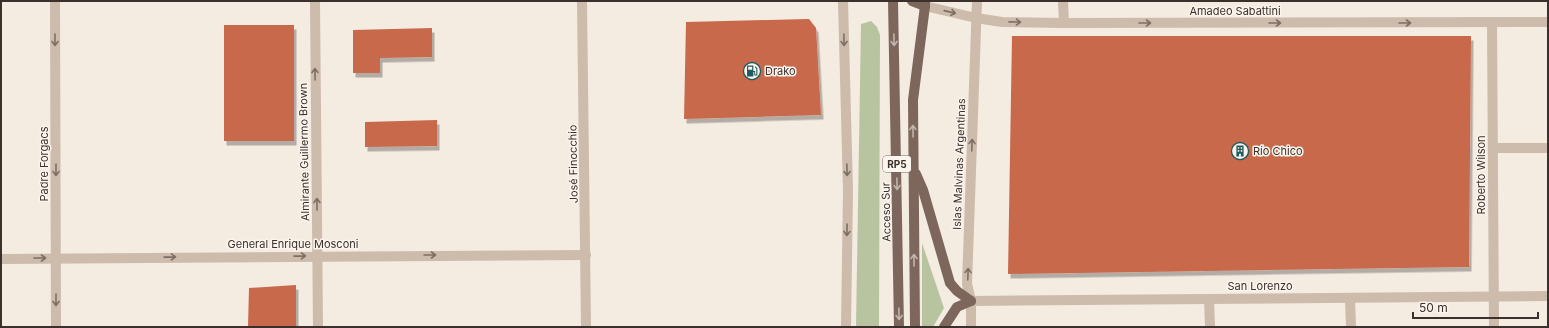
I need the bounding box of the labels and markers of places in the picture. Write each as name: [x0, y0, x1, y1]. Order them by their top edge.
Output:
fuel station icon: Drako: [742, 61, 762, 81]
place label: Drako: [765, 64, 796, 78]
building icon: Río Chico: [1230, 141, 1250, 161]
place label: Río Chico: [1253, 144, 1303, 158]

